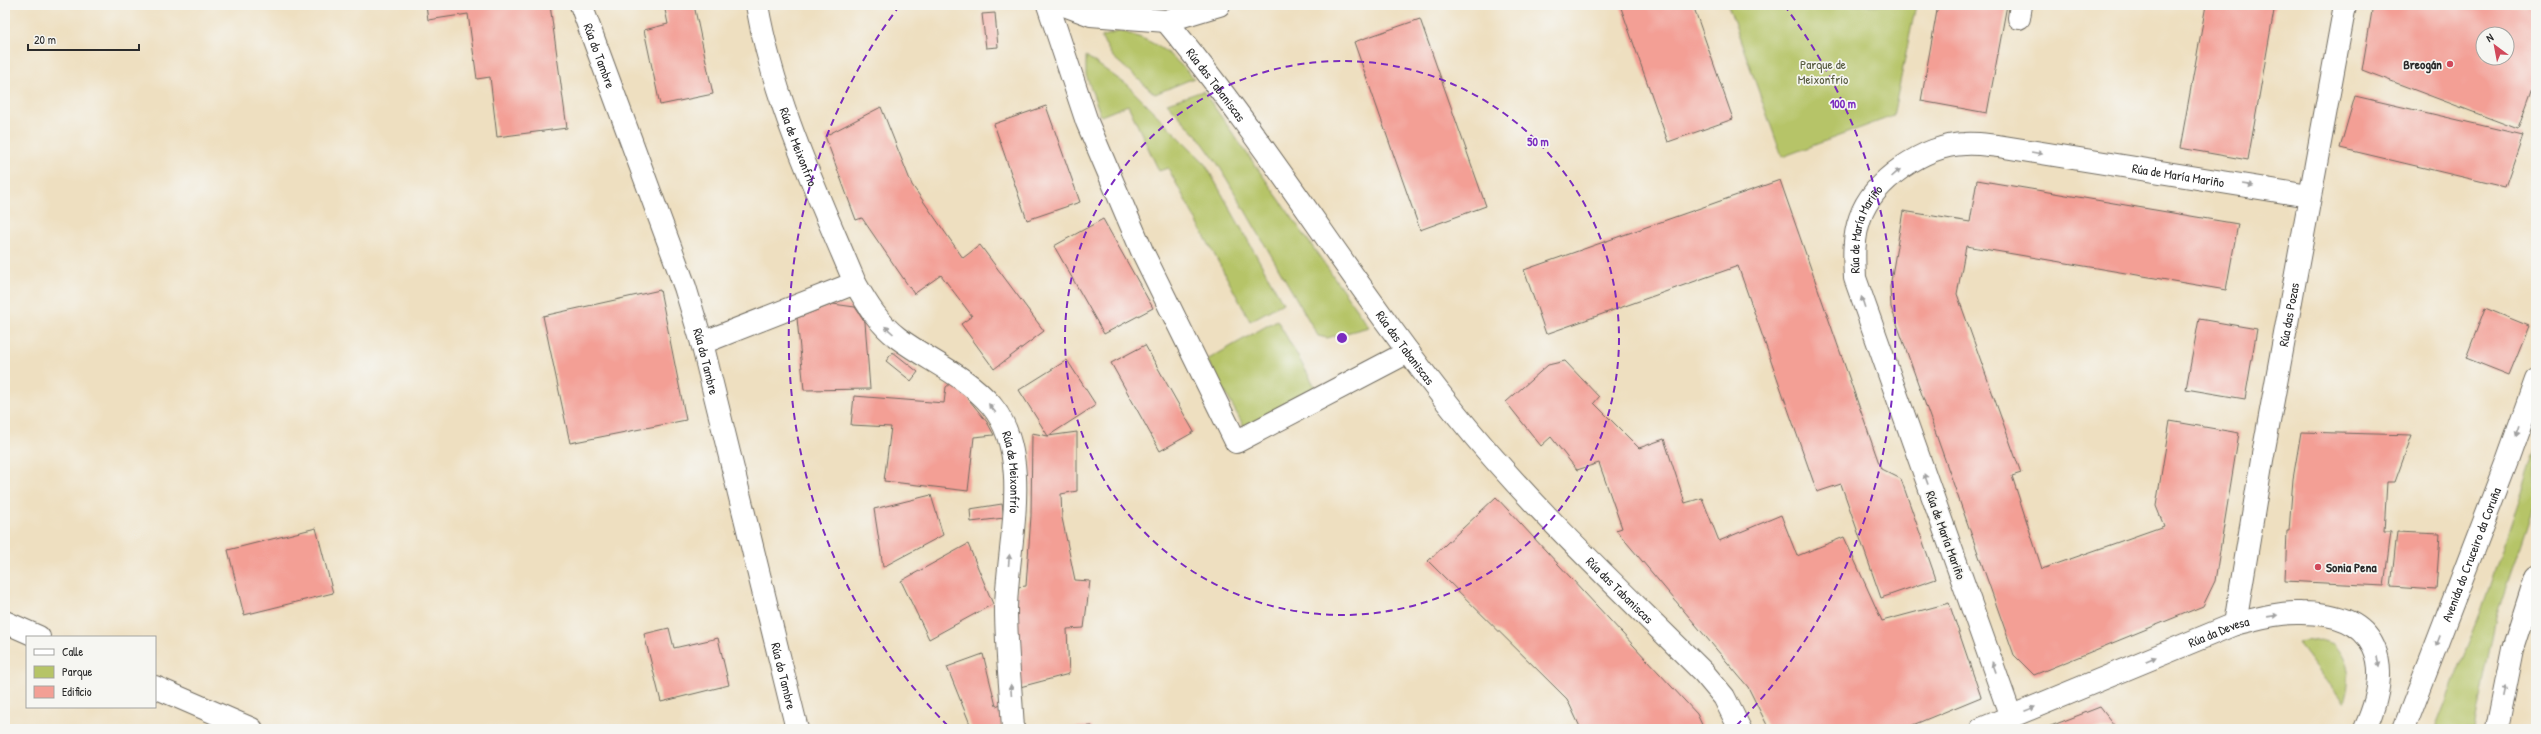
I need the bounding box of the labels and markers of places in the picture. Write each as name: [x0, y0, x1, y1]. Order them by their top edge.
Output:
place label: Breogán: [2403, 55, 2442, 74]
marker: Breogán: [2445, 59, 2455, 69]
centre of rings: [1335, 331, 1349, 345]
place label: Sonia Pena: [2326, 558, 2377, 576]
marker: Sonia Pena: [2313, 562, 2323, 572]

